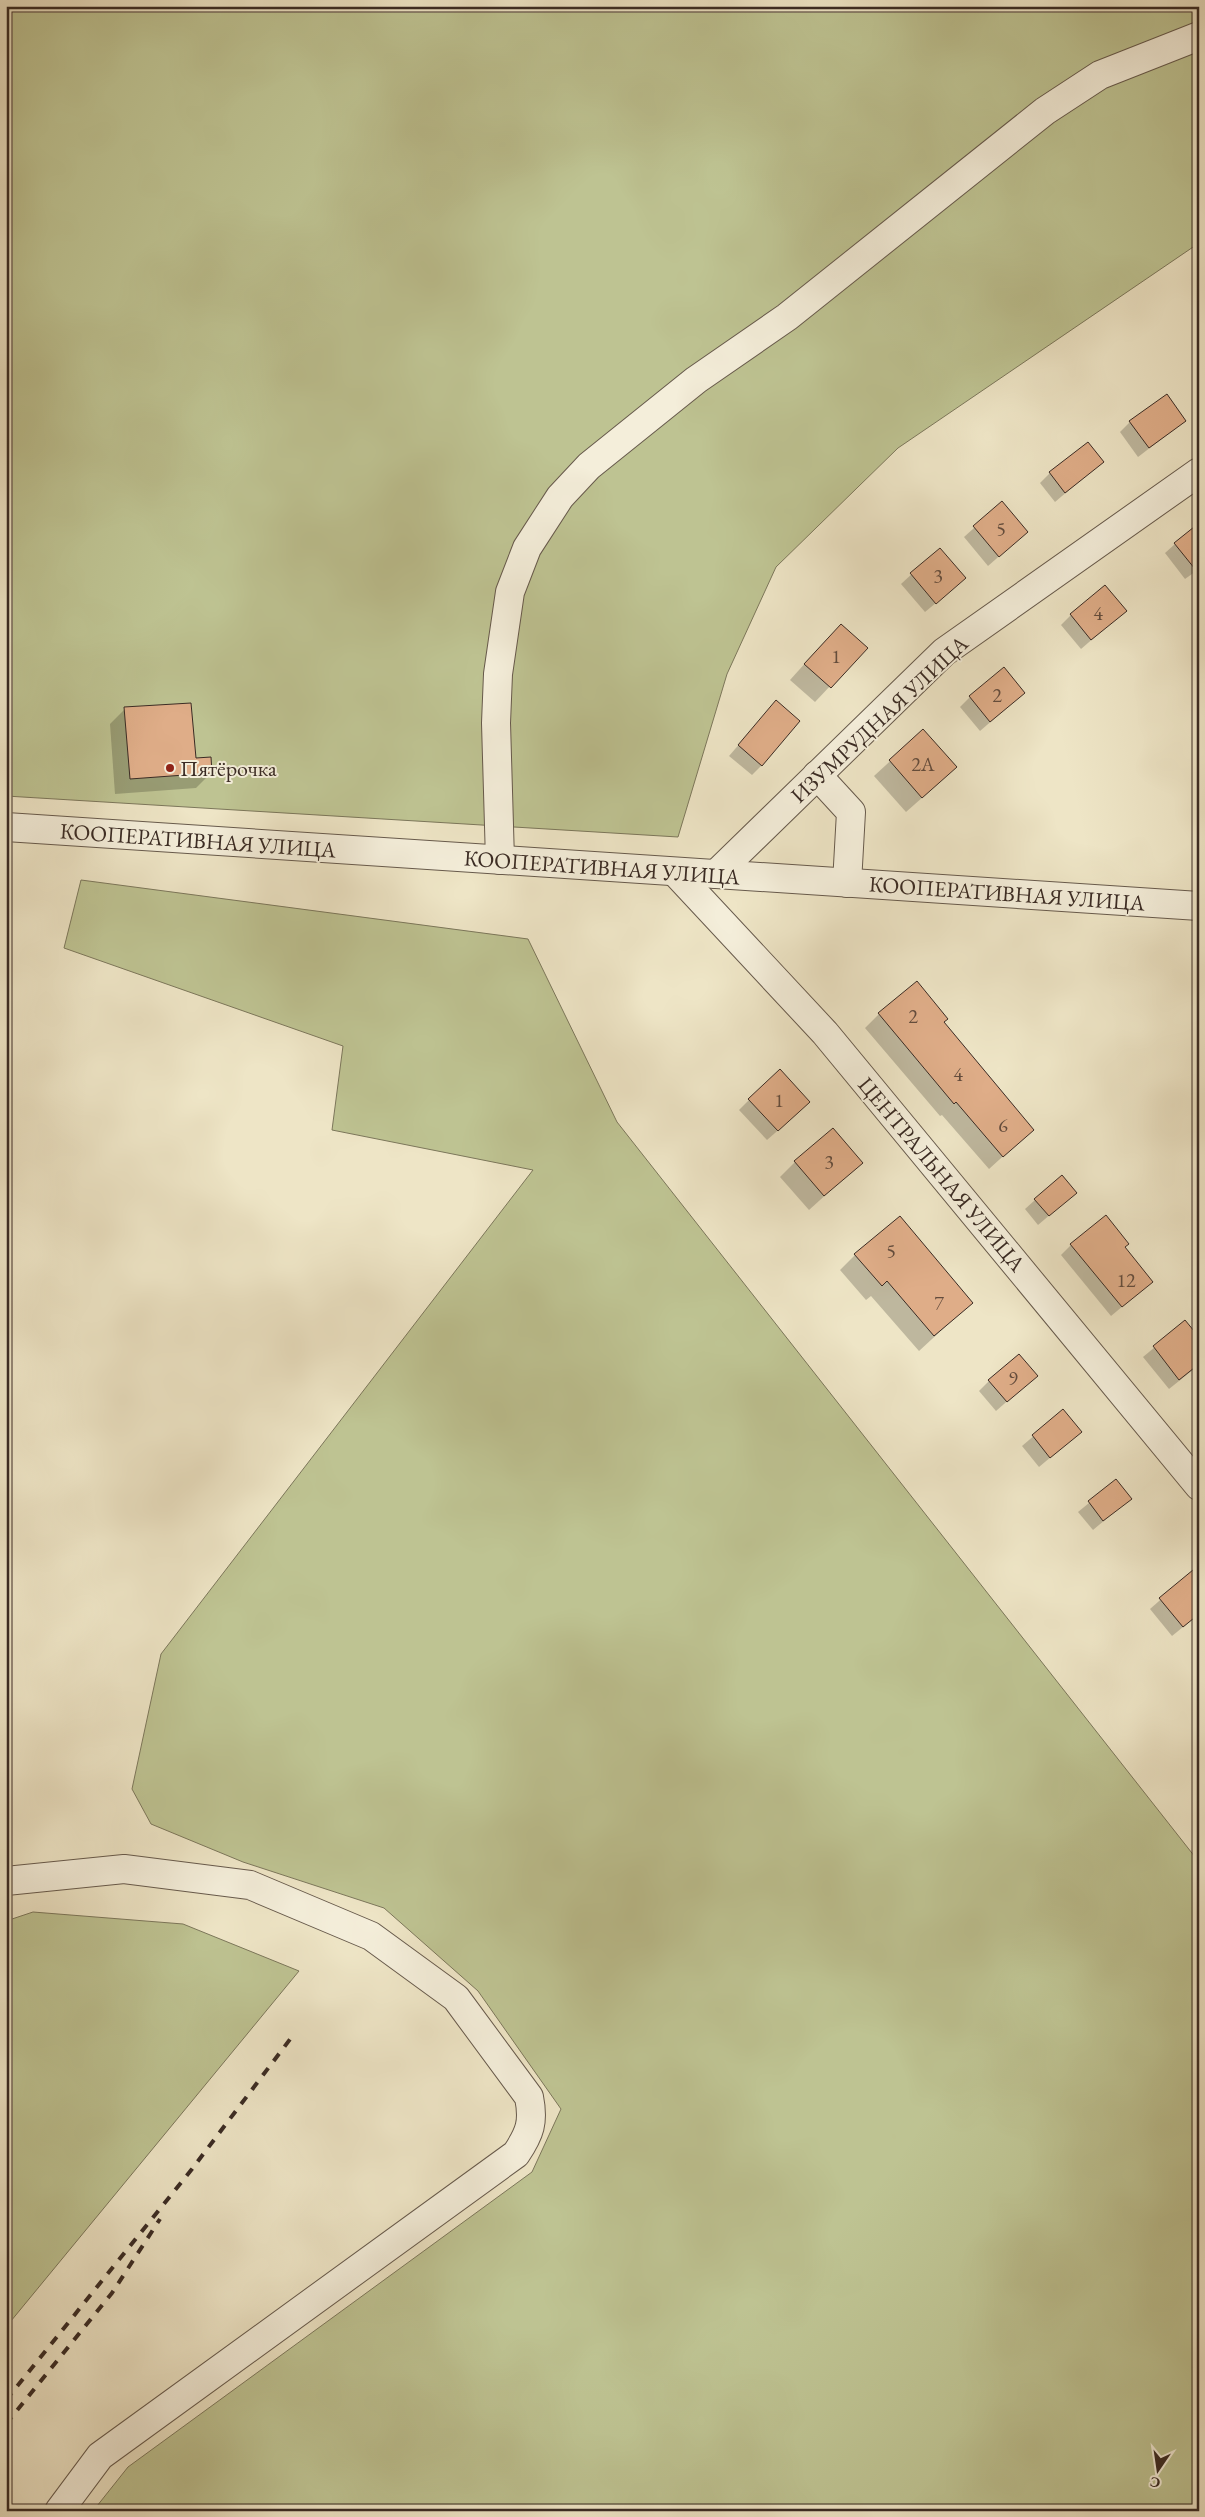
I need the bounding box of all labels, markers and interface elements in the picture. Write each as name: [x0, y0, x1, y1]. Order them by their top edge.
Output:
house number: 5: [996, 516, 1006, 542]
house number: 3: [933, 563, 943, 589]
house number: 4: [1093, 600, 1103, 626]
street label: ИЗУМРУДНАЯ УЛИЦА: [784, 629, 975, 809]
house number: 1: [831, 643, 841, 669]
house number: 2: [992, 682, 1002, 708]
house number: 2А: [911, 751, 935, 777]
place label: Пятёрочка: [180, 754, 277, 783]
marker: Пятёрочка: [164, 762, 176, 774]
street label: КООПЕРАТИВНАЯ УЛИЦА: [59, 816, 338, 865]
street label: КООПЕРАТИВНАЯ УЛИЦА: [463, 843, 742, 892]
street label: КООПЕРАТИВНАЯ УЛИЦА: [868, 869, 1147, 918]
house number: 2: [908, 1003, 918, 1029]
house number: 4: [953, 1061, 963, 1087]
street label: ЦЕНТРАЛЬНАЯ УЛИЦА: [852, 1071, 1032, 1278]
house number: 1: [774, 1087, 784, 1113]
house number: 6: [998, 1112, 1008, 1138]
house number: 3: [824, 1149, 834, 1175]
house number: 5: [886, 1238, 896, 1264]
house number: 12: [1116, 1267, 1136, 1293]
house number: 7: [934, 1290, 944, 1316]
house number: 9: [1008, 1365, 1018, 1391]
north arrow: [1132, 2444, 1182, 2494]
text: С: [1148, 2473, 1162, 2493]

